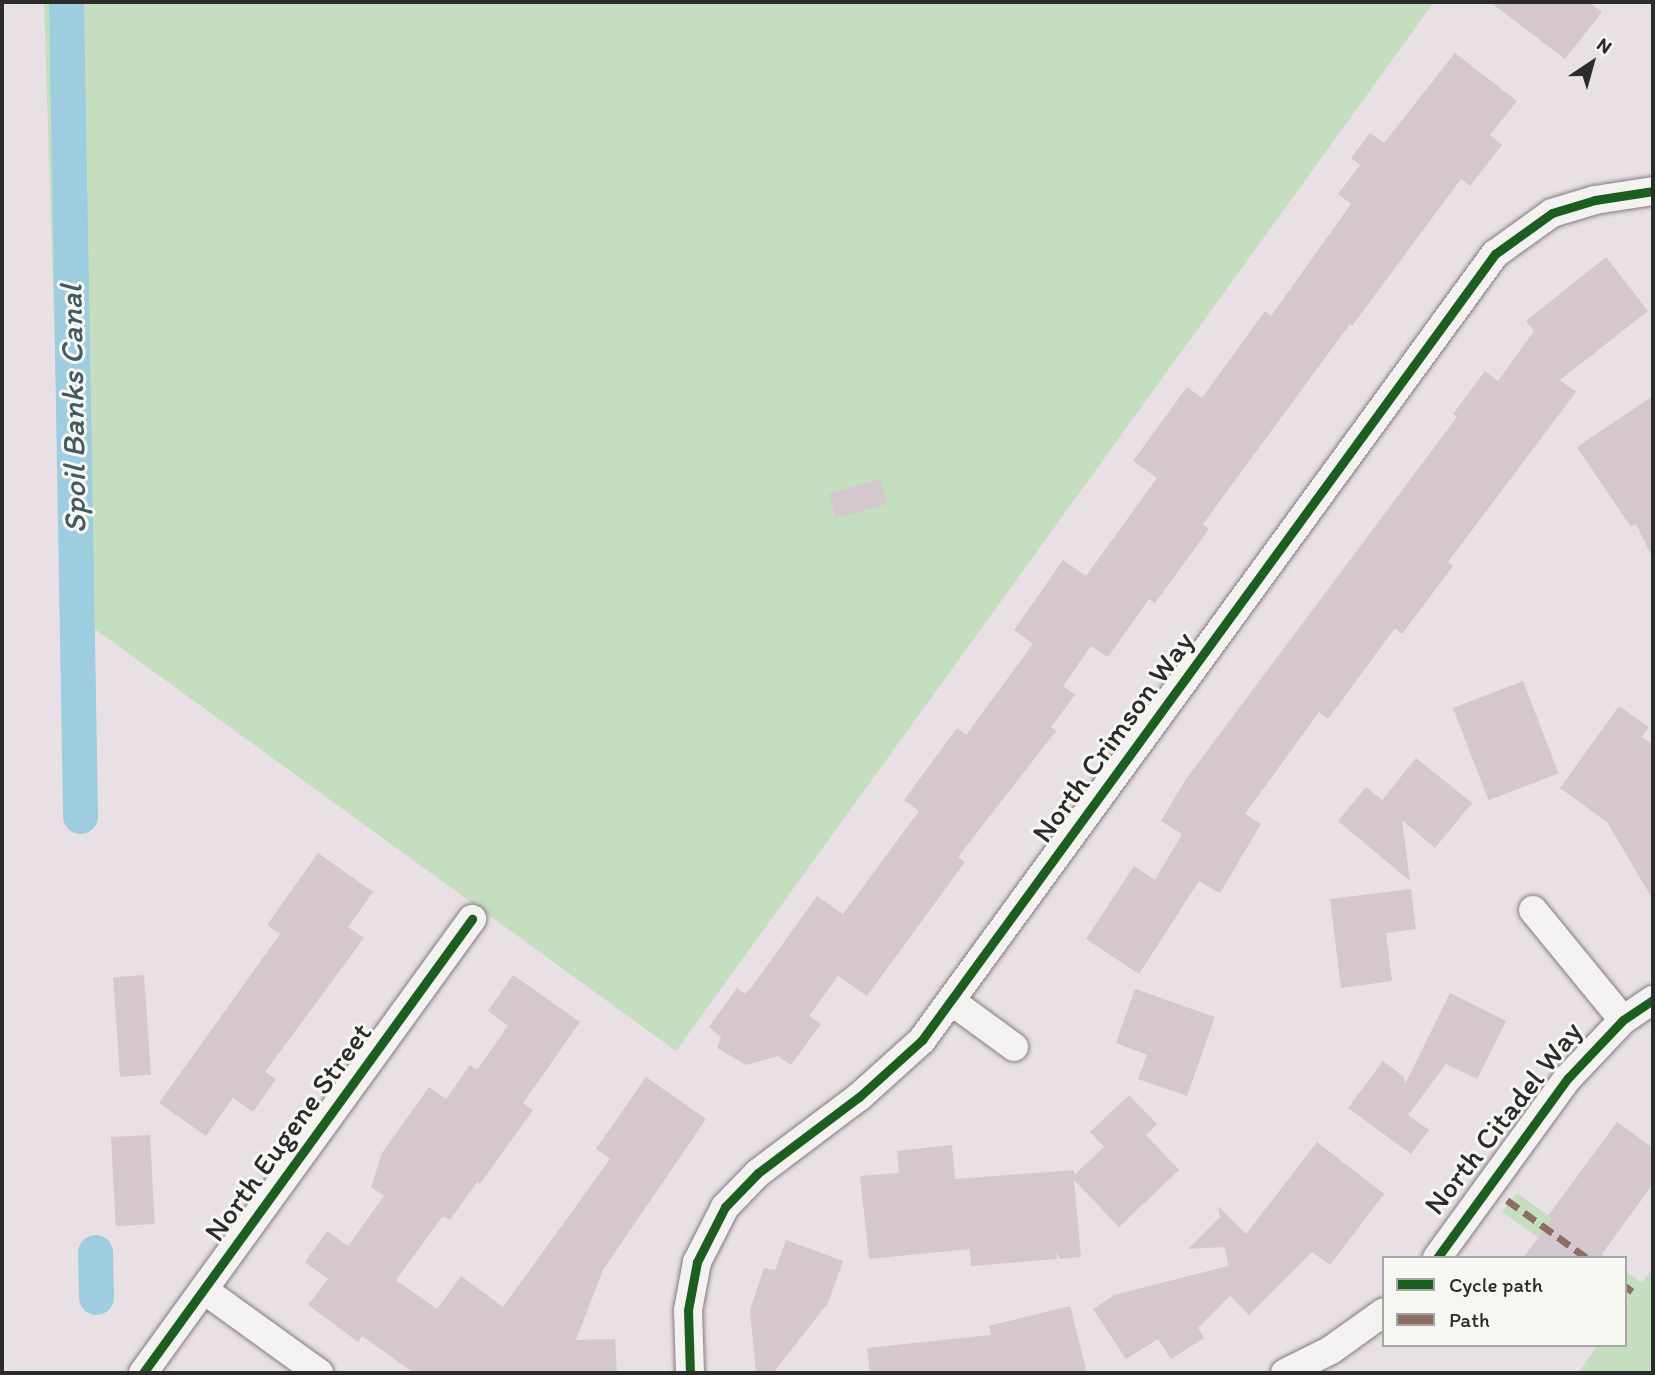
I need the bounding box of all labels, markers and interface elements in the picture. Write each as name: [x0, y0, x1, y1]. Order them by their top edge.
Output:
north arrow: [1557, 28, 1627, 98]
text: N: [1593, 33, 1617, 59]
water label: Spoil Banks Canal: [52, 284, 94, 534]
street label: North Crimson Way: [1025, 625, 1201, 849]
street label: North Citadel Way: [1417, 1015, 1589, 1221]
street label: North Eugene Street: [197, 1016, 379, 1248]
legend: [1382, 1256, 1627, 1347]
text: Cycle path: [1449, 1272, 1543, 1297]
text: Path: [1449, 1307, 1490, 1332]

